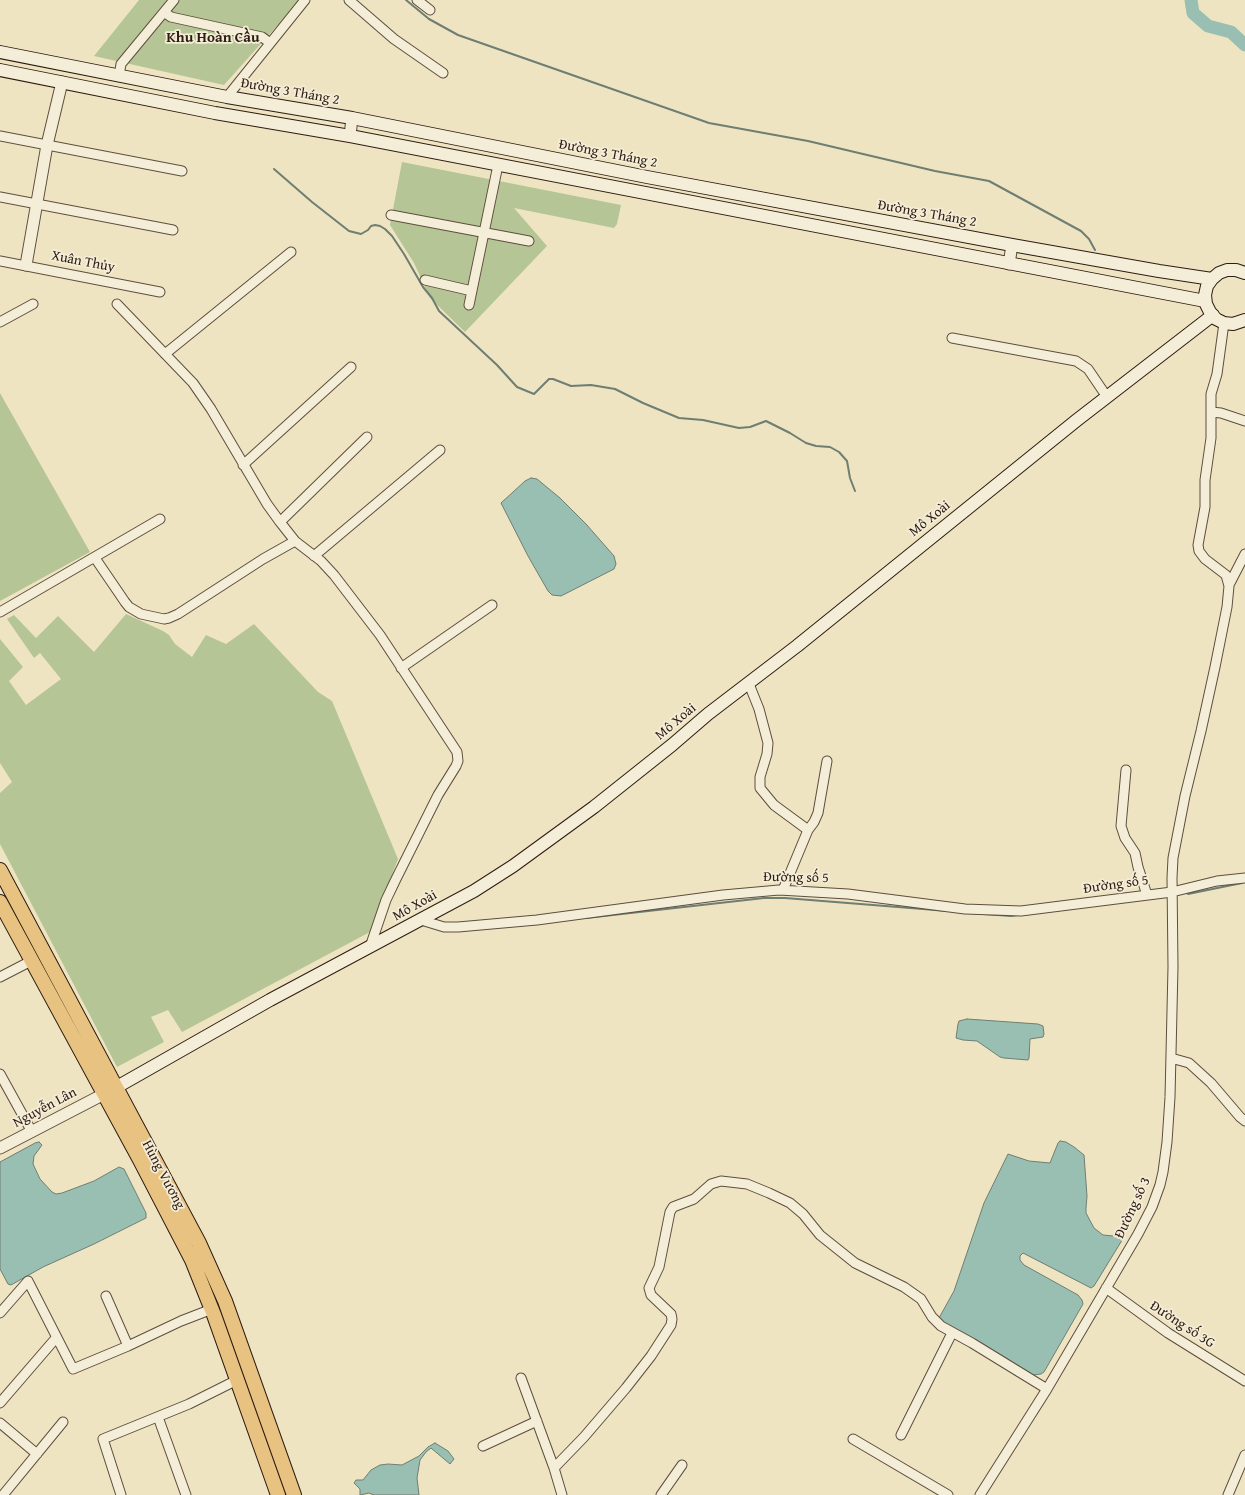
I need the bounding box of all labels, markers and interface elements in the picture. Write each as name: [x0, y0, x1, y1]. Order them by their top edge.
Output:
district label: Khu Hoàn Cầu: [166, 29, 260, 47]
street label: Đường 3 Tháng 2: [239, 75, 341, 109]
street label: Đường 3 Tháng 2: [557, 136, 659, 172]
street label: Đường 3 Tháng 2: [876, 197, 978, 231]
street label: Xuân Thủy: [50, 248, 116, 276]
street label: Mô Xoài: [906, 497, 954, 541]
street label: Mô Xoài: [652, 700, 700, 744]
street label: Đường số 5: [763, 869, 829, 887]
street label: Đường số 5: [1082, 872, 1150, 898]
street label: Mô Xoài: [390, 887, 440, 925]
street label: Nguyễn Lân: [10, 1084, 80, 1132]
street label: Hùng Vương: [138, 1138, 188, 1212]
street label: Đường số 3: [1112, 1175, 1154, 1241]
street label: Đường số 3G: [1146, 1298, 1218, 1352]

